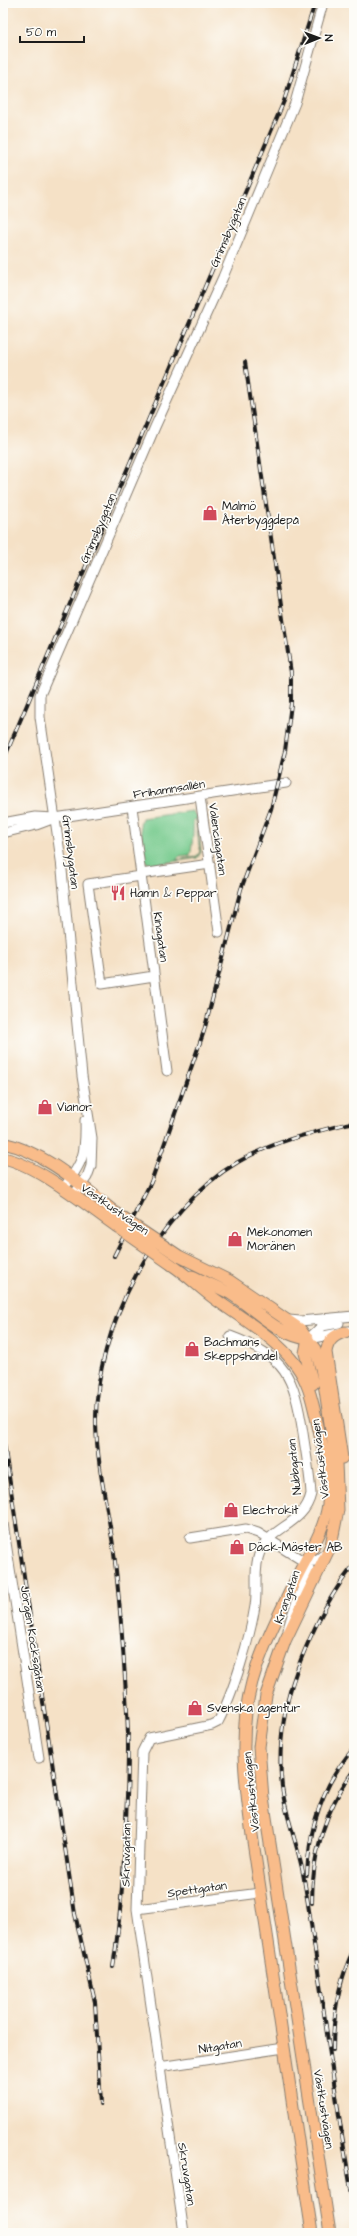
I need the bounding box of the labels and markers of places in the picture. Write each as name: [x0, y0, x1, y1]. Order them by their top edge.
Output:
place label: Malmö Återbyggdepå: [222, 498, 299, 530]
shop icon: Malmö Återbyggdepå: [201, 504, 219, 522]
restaurant icon: Hamn & Peppar: [109, 884, 127, 902]
place label: Hamn & Peppar: [130, 885, 217, 902]
shop icon: Vianor: [36, 1098, 54, 1116]
place label: Vianor: [57, 1099, 92, 1116]
place label: Mekonomen Moränen: [247, 1224, 312, 1255]
shop icon: Mekonomen Moränen: [226, 1230, 244, 1248]
place label: Bachmans Skeppshandel: [204, 1334, 278, 1365]
shop icon: Bachmans Skeppshandel: [183, 1340, 201, 1358]
shop icon: Electrokit: [222, 1501, 240, 1519]
place label: Electrokit: [243, 1502, 298, 1519]
shop icon: Däck-Mäster AB: [228, 1538, 246, 1556]
place label: Däck-Mäster AB: [249, 1539, 343, 1556]
shop icon: Svenska agentur: [186, 1699, 204, 1717]
place label: Svenska agentur: [207, 1700, 300, 1718]

